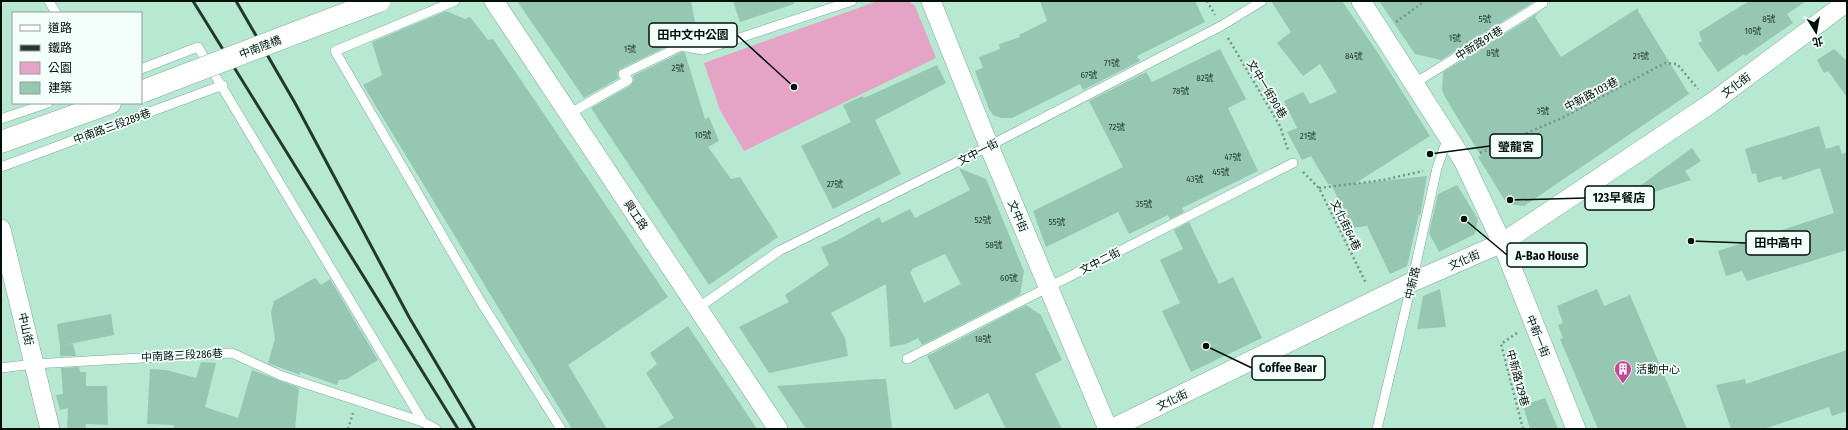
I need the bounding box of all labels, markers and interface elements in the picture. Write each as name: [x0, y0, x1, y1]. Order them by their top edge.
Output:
legend: [12, 12, 142, 104]
north arrow: [1796, 12, 1836, 52]
house number: 5號: [1478, 14, 1492, 24]
house number: 8號: [1762, 14, 1776, 24]
text: 道路: [48, 21, 72, 35]
callout: 田中文中公園: [649, 23, 737, 47]
street label: 中新路91巷: [1453, 24, 1505, 63]
house number: 10號: [1744, 26, 1762, 36]
text: 田中文中公園: [657, 28, 729, 42]
house number: 1號: [1449, 33, 1461, 43]
street label: 中南陸橋: [237, 34, 283, 61]
text: 北: [1811, 34, 1824, 49]
text: 鐵路: [48, 41, 72, 55]
house number: 1號: [624, 44, 636, 54]
house number: 8號: [1486, 48, 1500, 58]
house number: 84號: [1345, 51, 1363, 61]
house number: 21號: [1633, 51, 1649, 61]
house number: 71號: [1104, 58, 1120, 68]
street label: 文中一街90巷: [1244, 58, 1289, 121]
text: 公園: [48, 61, 72, 75]
house number: 2號: [672, 63, 684, 73]
house number: 67號: [1081, 70, 1097, 80]
street label: 文化街: [1719, 70, 1753, 101]
house number: 82號: [1196, 73, 1214, 83]
street label: 中新路103巷: [1562, 75, 1620, 114]
text: 建築: [48, 81, 72, 95]
house number: 78號: [1173, 86, 1189, 96]
street label: 中南路三段289巷: [72, 106, 153, 147]
house number: 3號: [1536, 106, 1550, 116]
house number: 72號: [1109, 122, 1125, 132]
house number: 10號: [694, 130, 712, 140]
house number: 21號: [1300, 131, 1316, 141]
callout: 瑩龍宮: [1490, 134, 1542, 158]
street label: 文中一街: [956, 137, 1001, 168]
text: 瑩龍宮: [1498, 140, 1534, 154]
house number: 47號: [1225, 152, 1241, 162]
house number: 45號: [1212, 167, 1230, 177]
house number: 43號: [1186, 174, 1204, 184]
house number: 27號: [827, 179, 843, 189]
callout: 123早餐店: [1585, 186, 1654, 210]
text: 123早餐店: [1593, 191, 1645, 205]
street label: 興工路: [621, 198, 650, 233]
street label: 文中街: [1005, 198, 1030, 234]
street label: 文化街64巷: [1328, 198, 1363, 253]
house number: 35號: [1135, 199, 1153, 209]
house number: 52號: [974, 215, 992, 225]
house number: 55號: [1048, 217, 1066, 227]
callout: 田中高中: [1746, 231, 1810, 255]
text: 田中高中: [1754, 236, 1802, 250]
house number: 58號: [985, 240, 1003, 250]
callout: A-Bao House: [1507, 243, 1587, 267]
street label: 文中二街: [1078, 246, 1123, 277]
street label: 文化街: [1446, 248, 1482, 273]
text: A-Bao House: [1514, 249, 1579, 263]
street label: 中新路: [1402, 266, 1423, 301]
house number: 60號: [1000, 273, 1018, 283]
street label: 中山街: [15, 312, 36, 347]
street label: 中新一街: [1523, 313, 1552, 359]
house number: 18號: [974, 334, 992, 344]
street label: 中南路三段286巷: [141, 347, 223, 364]
street label: 中新路129巷: [1504, 348, 1531, 408]
callout: Coffee Bear: [1252, 356, 1325, 380]
building icon: 活動中心: [1613, 359, 1633, 384]
text: Coffee Bear: [1259, 361, 1318, 375]
place label: 活動中心: [1636, 363, 1680, 376]
street label: 文化街: [1155, 387, 1190, 414]

